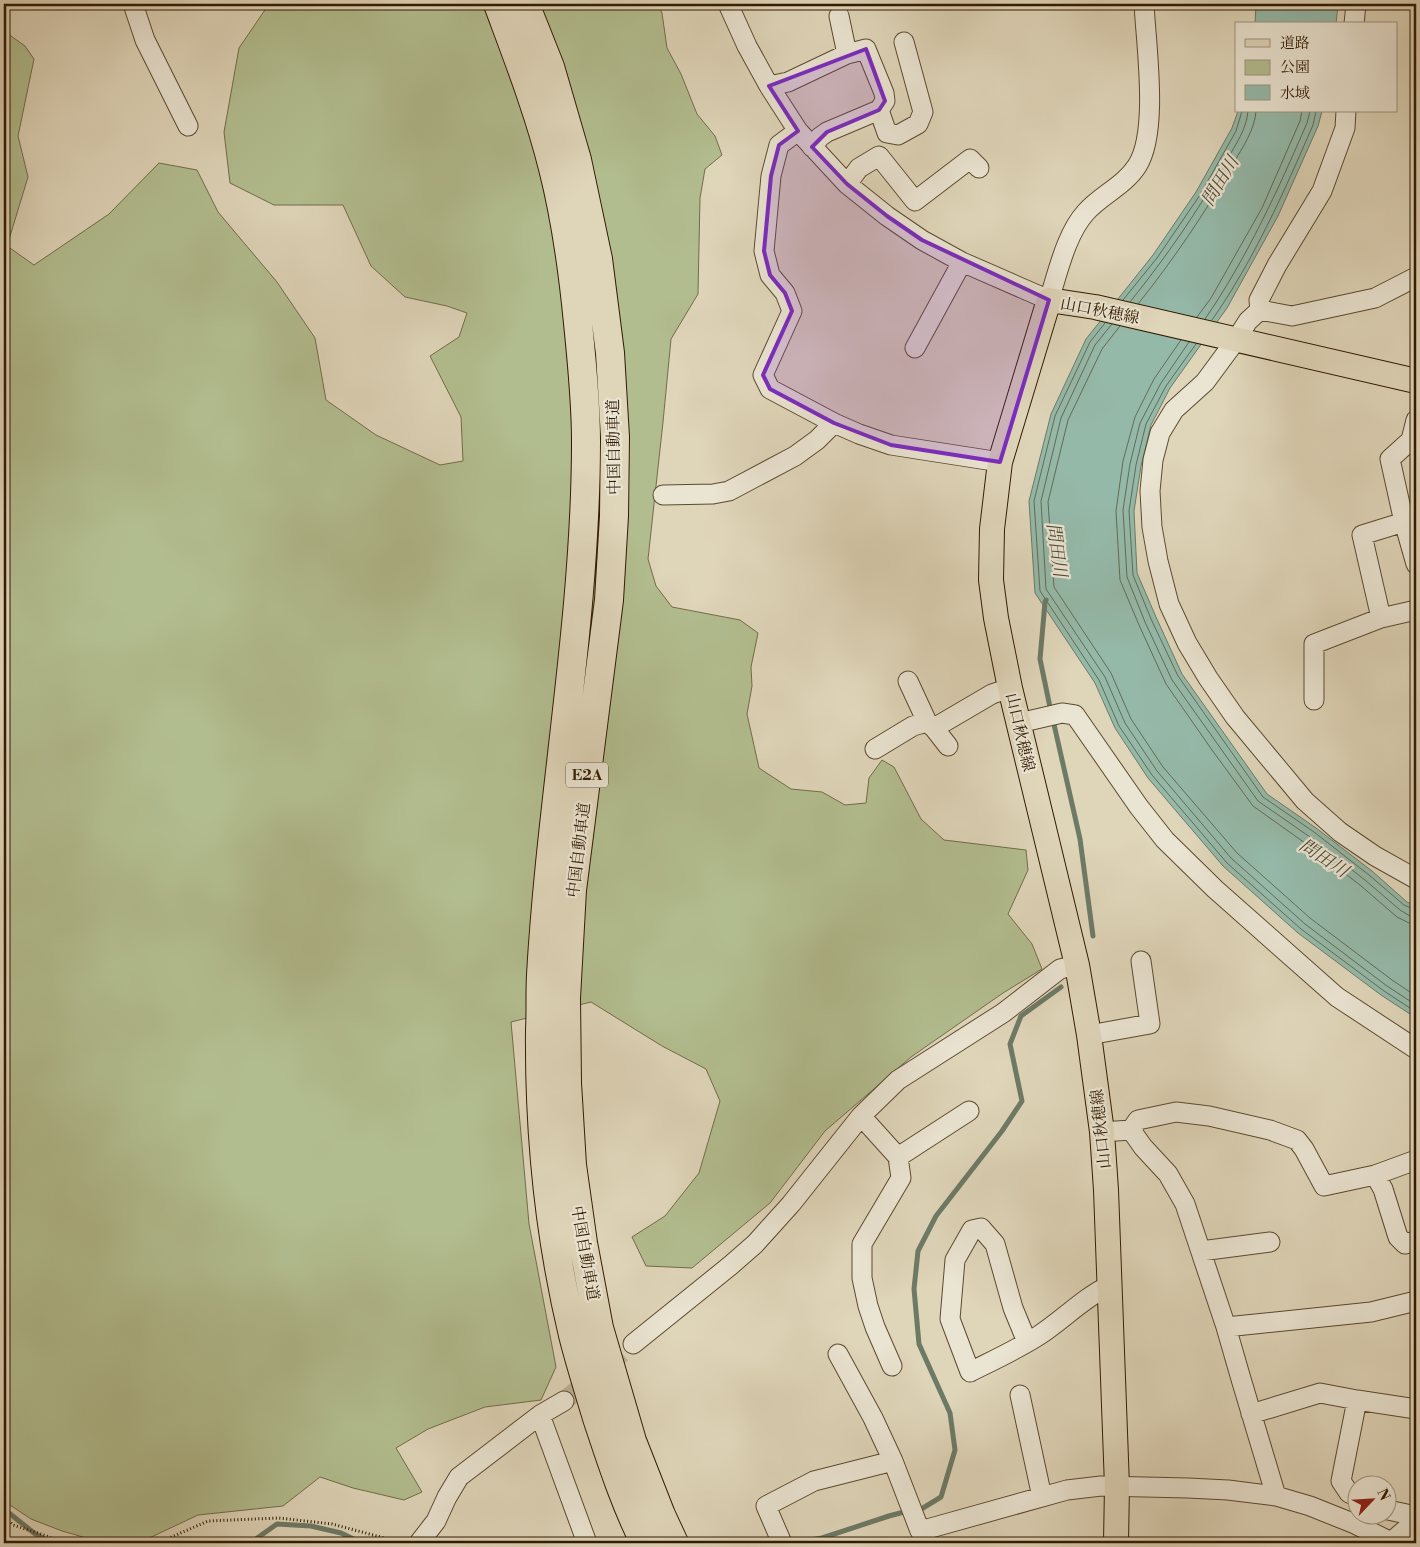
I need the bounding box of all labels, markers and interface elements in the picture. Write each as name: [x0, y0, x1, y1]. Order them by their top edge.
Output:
legend: [1235, 22, 1398, 112]
text: 道路: [1280, 34, 1310, 53]
text: 公園: [1280, 58, 1310, 77]
text: 水域: [1280, 84, 1310, 103]
water label: 問田川: [1197, 150, 1245, 210]
street label: 山口秋穂線: [1059, 294, 1141, 328]
street label: 中国自動車道: [603, 399, 625, 495]
water label: 問田川: [1041, 522, 1072, 580]
street label: 山口秋穂線: [1001, 691, 1039, 773]
road number: E2A: [566, 762, 608, 788]
street label: 中国自動車道: [563, 801, 595, 899]
water label: 問田川: [1295, 834, 1354, 884]
street label: 山口秋穂線: [1087, 1088, 1115, 1170]
street label: 中国自動車道: [567, 1204, 603, 1302]
north arrow: [1348, 1474, 1398, 1524]
text: N: [1372, 1486, 1393, 1504]

